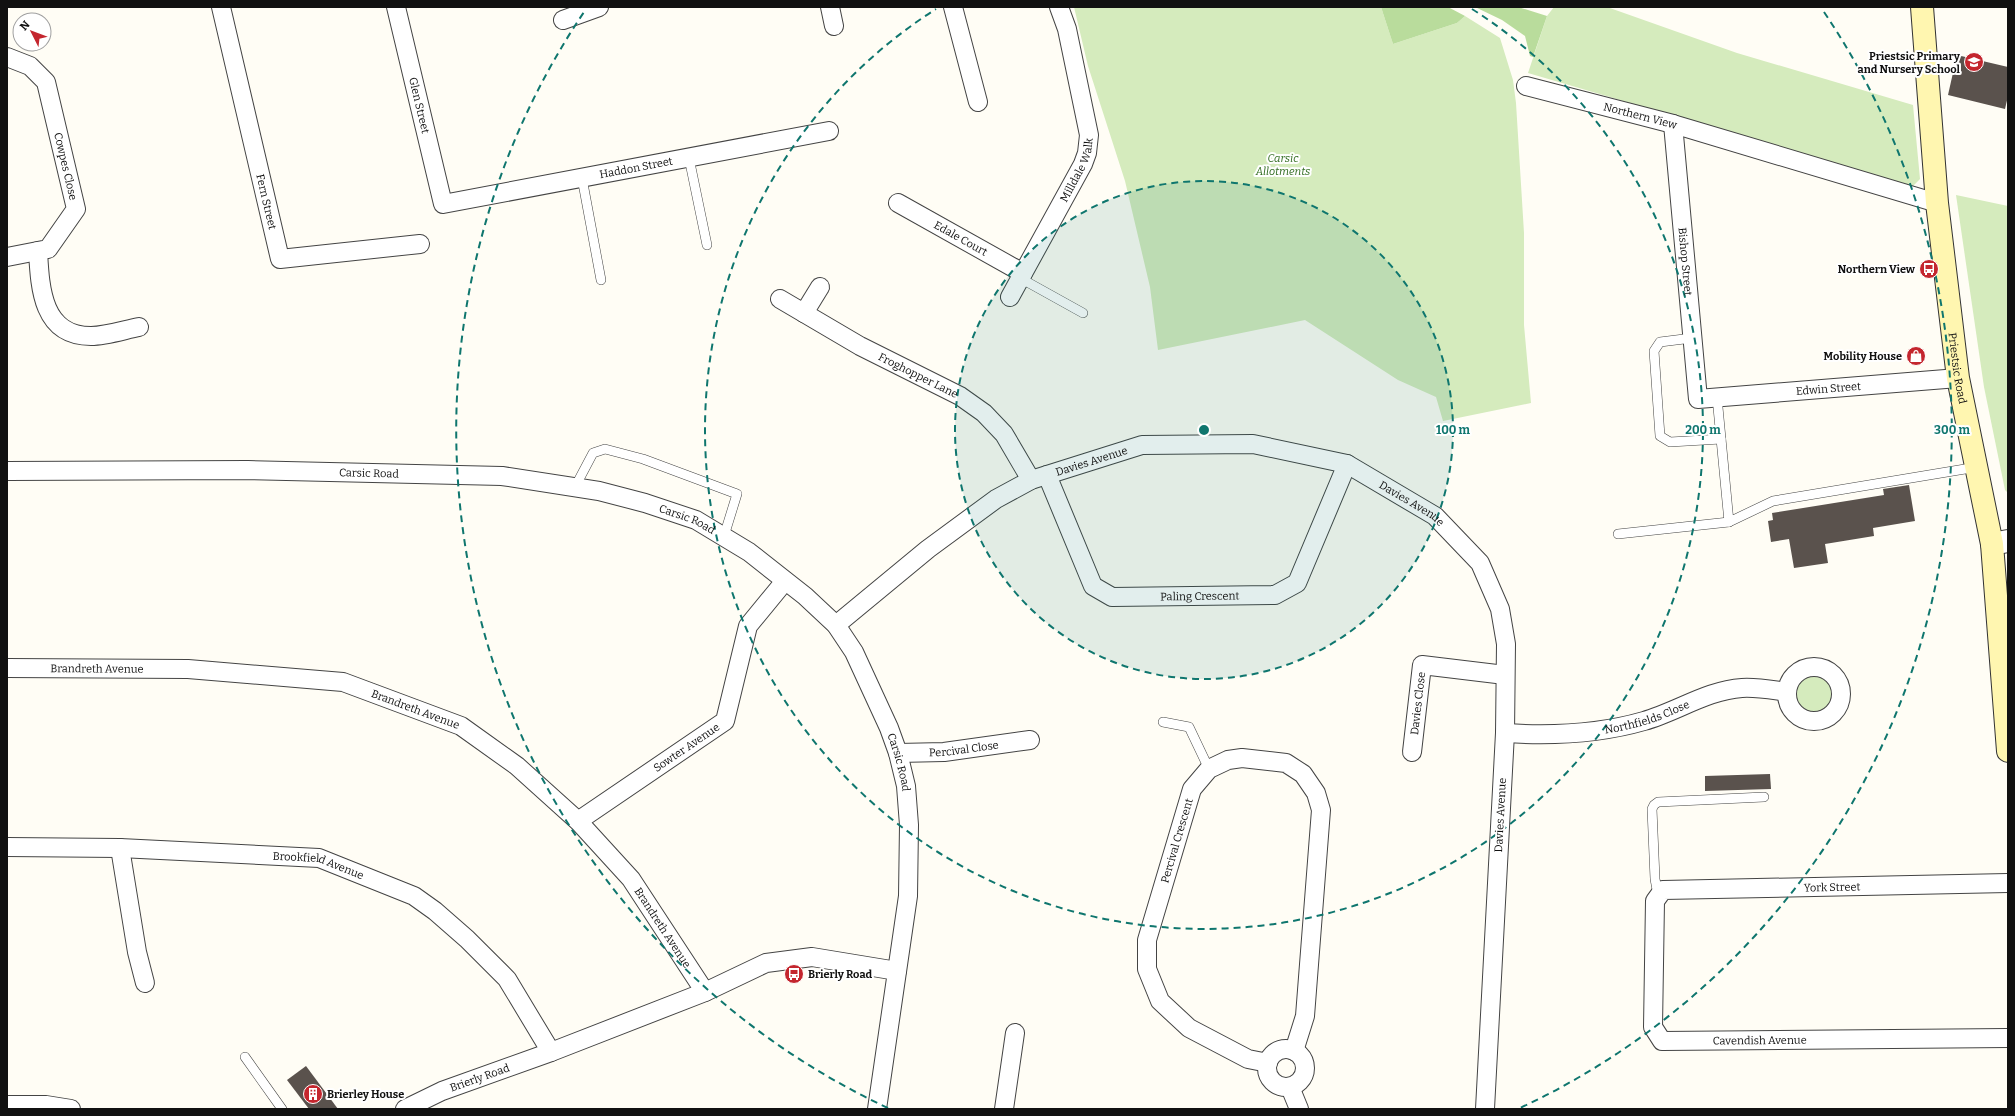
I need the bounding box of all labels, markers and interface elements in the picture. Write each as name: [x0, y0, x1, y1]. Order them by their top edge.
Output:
north arrow: [12, 12, 52, 52]
text: N: [17, 18, 33, 33]
place label: Priestsic Primary and Nursery School: [1858, 50, 1961, 76]
school or university icon: Priestsic Primary and Nursery School: [1963, 51, 1985, 73]
street label: Glen Street: [406, 76, 432, 135]
street label: Northern View: [1602, 100, 1678, 132]
street label: Cowpes Close: [51, 131, 80, 202]
street label: Milldale Walk: [1057, 137, 1096, 204]
park label: Carsic Allotments: [1255, 152, 1310, 178]
street label: Haddon Street: [598, 155, 674, 181]
street label: Fern Street: [253, 173, 279, 231]
street label: Edale Court: [932, 218, 990, 259]
street label: Bishop Street: [1675, 227, 1695, 296]
bus stop icon: Northern View: [1918, 258, 1940, 280]
place label: Northern View: [1838, 263, 1916, 276]
street label: Priestsic Road: [1946, 332, 1969, 405]
shop icon: Mobility House: [1905, 345, 1927, 367]
street label: Froghopper Lane: [876, 350, 960, 401]
place label: Mobility House: [1824, 350, 1902, 363]
street label: Edwin Street: [1795, 380, 1862, 398]
centre of rings: [1197, 423, 1211, 437]
text: 100 m: [1436, 423, 1471, 437]
text: 200 m: [1685, 423, 1721, 437]
text: 300 m: [1934, 423, 1970, 437]
street label: Davies Avenue: [1054, 444, 1129, 479]
street label: Carsic Road: [339, 466, 400, 481]
street label: Davies Avenue: [1377, 478, 1447, 529]
street label: Carsic Road: [657, 502, 718, 537]
street label: Paling Crescent: [1160, 589, 1240, 603]
street label: Brandreth Avenue: [50, 662, 144, 676]
street label: Davies Close: [1408, 671, 1428, 736]
street label: Brandreth Avenue: [369, 687, 461, 732]
street label: Northfields Close: [1604, 698, 1691, 737]
street label: Sowter Avenue: [651, 721, 722, 775]
street label: Carsic Road: [884, 731, 912, 792]
street label: Percival Close: [929, 738, 1000, 759]
street label: Davies Avenue: [1492, 777, 1509, 853]
street label: Percival Crescent: [1158, 797, 1196, 885]
street label: Brookfield Avenue: [272, 850, 366, 882]
street label: York Street: [1804, 881, 1860, 894]
street label: Brandreth Avenue: [631, 885, 693, 970]
bus stop icon: Brierly Road: [783, 963, 805, 985]
place label: Brierly Road: [808, 968, 873, 981]
street label: Cavendish Avenue: [1713, 1034, 1807, 1048]
street label: Brierly Road: [448, 1061, 512, 1095]
building icon: Brierley House: [302, 1083, 324, 1105]
place label: Brierley House: [327, 1088, 404, 1101]

